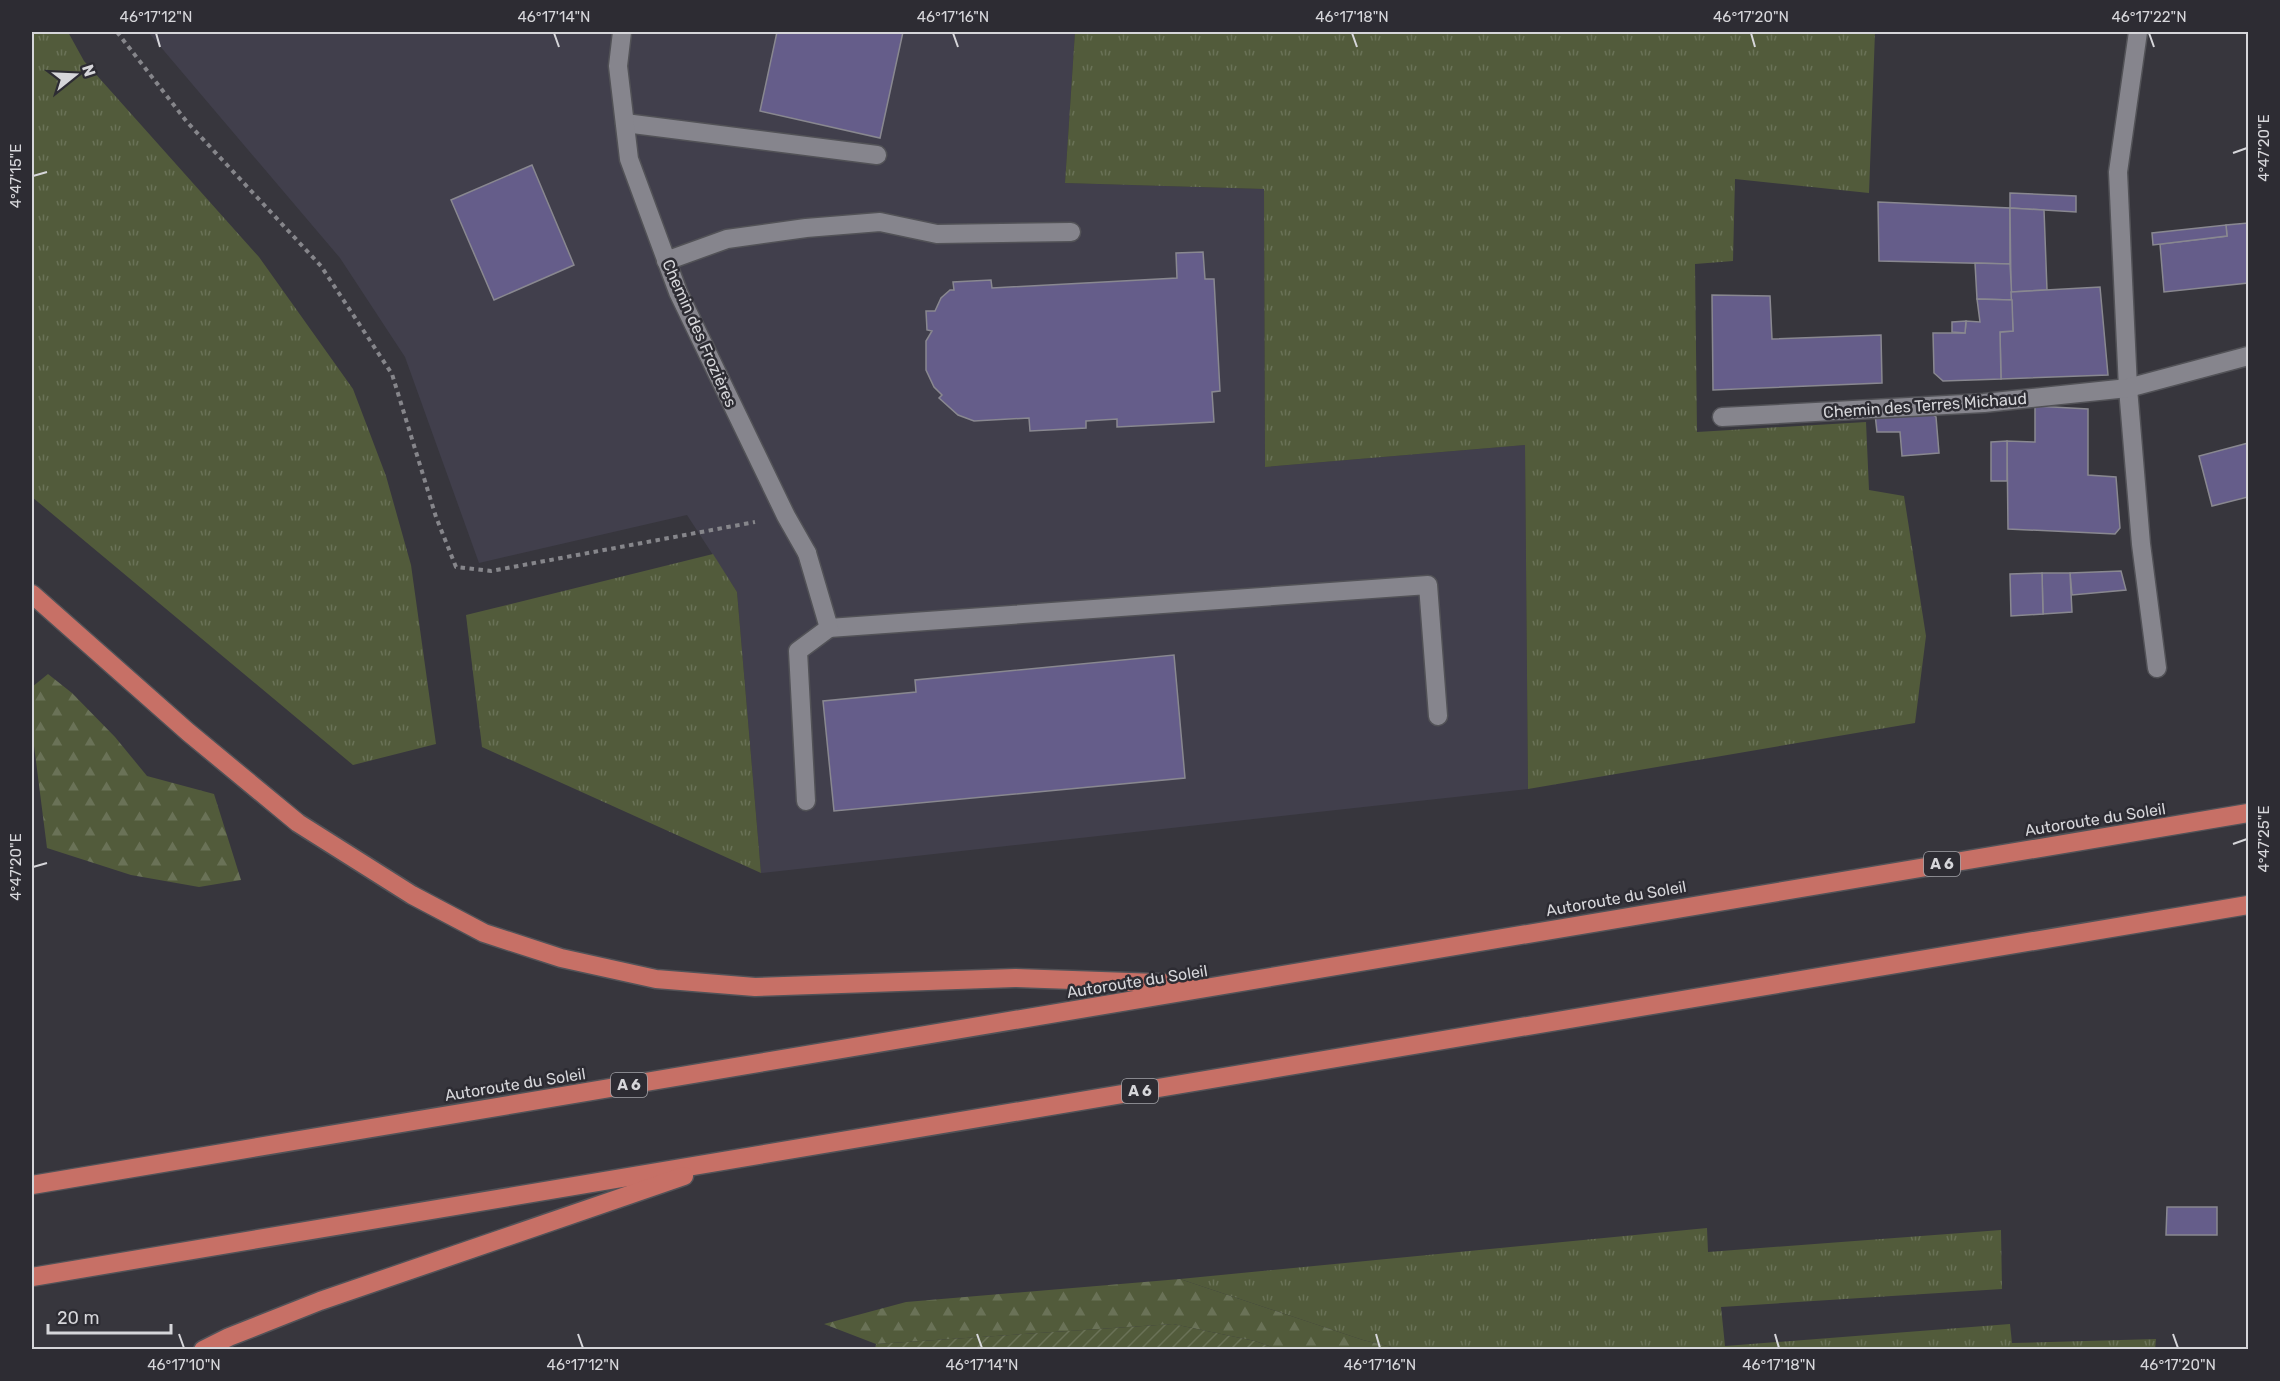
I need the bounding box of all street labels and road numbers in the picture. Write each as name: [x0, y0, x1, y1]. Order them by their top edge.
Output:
street label: Chemin des Frozières: [658, 256, 741, 410]
street label: Chemin des Terres Michaud: [1823, 389, 2028, 422]
street label: Autoroute du Soleil: [2023, 799, 2167, 840]
road number: A 6: [1924, 852, 1960, 876]
street label: Autoroute du Soleil: [1544, 877, 1688, 920]
street label: Autoroute du Soleil: [1065, 961, 1209, 1002]
street label: Autoroute du Soleil: [443, 1064, 587, 1105]
road number: A 6: [611, 1073, 647, 1097]
road number: A 6: [1122, 1079, 1158, 1103]

